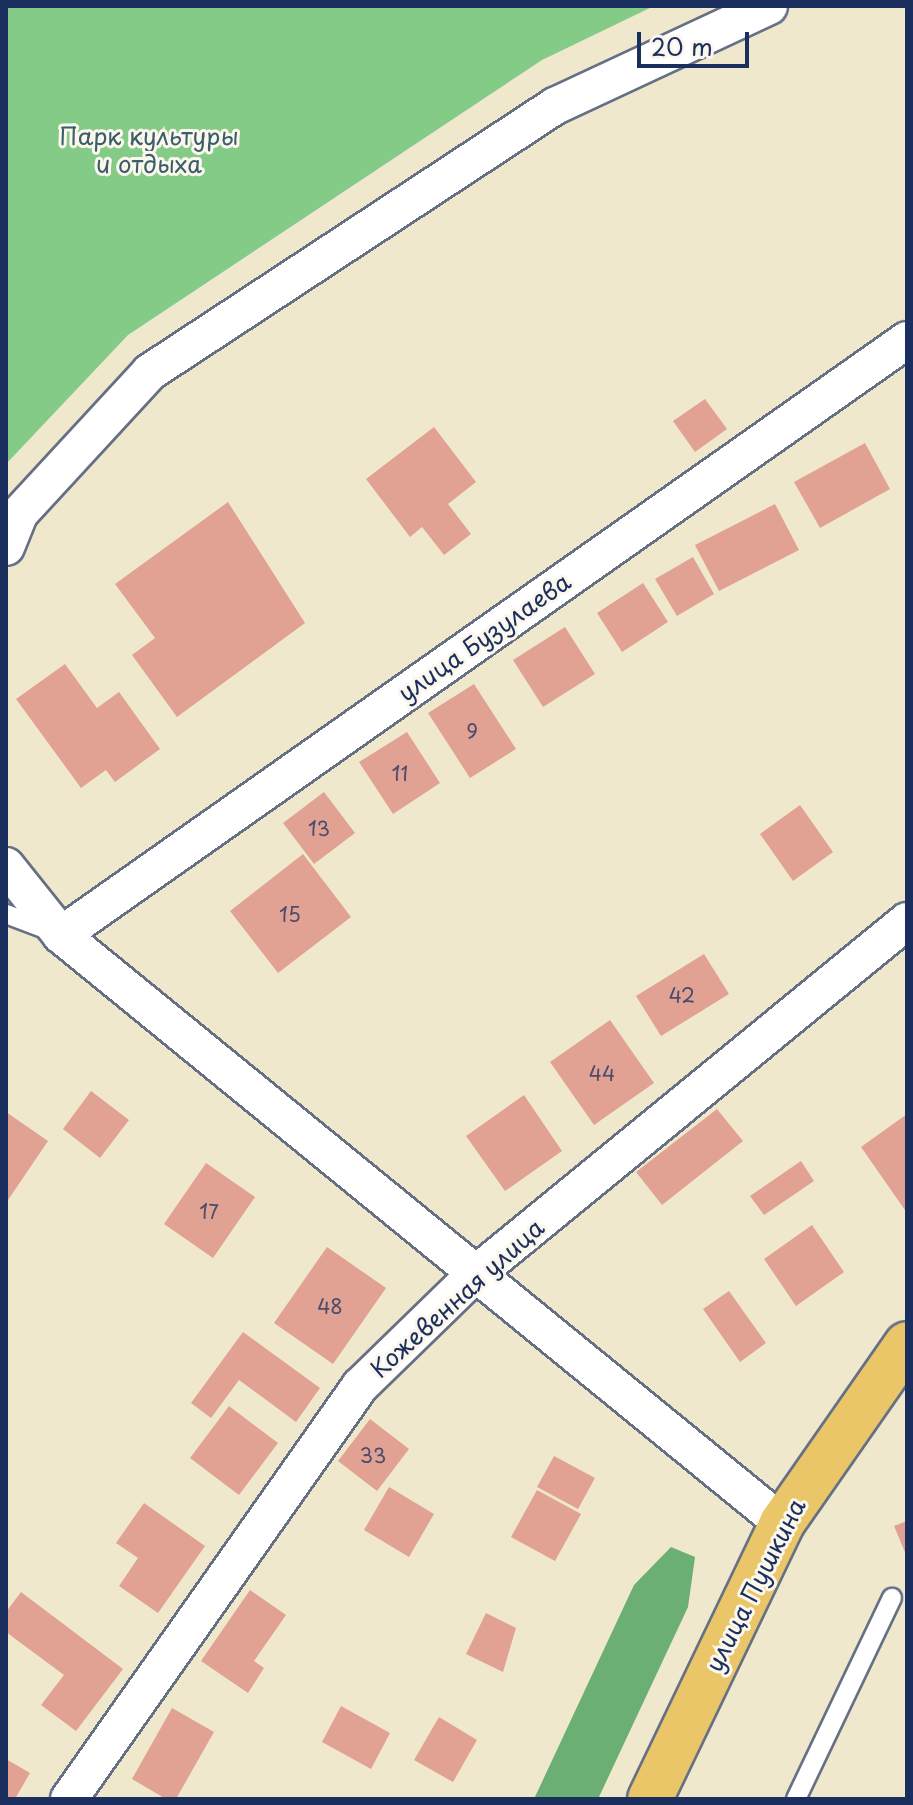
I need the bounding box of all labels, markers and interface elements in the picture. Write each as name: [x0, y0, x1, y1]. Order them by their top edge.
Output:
scale bar: [641, 16, 753, 66]
text: 20 m: [651, 28, 713, 64]
park label: Парк культуры и отдыха: [59, 122, 239, 178]
street label: улица Бузулаева: [392, 566, 576, 708]
house number: 9: [466, 719, 478, 743]
house number: 11: [392, 761, 408, 785]
house number: 13: [308, 816, 330, 840]
house number: 15: [279, 902, 301, 926]
house number: 42: [669, 983, 695, 1007]
house number: 44: [589, 1061, 615, 1085]
house number: 17: [199, 1199, 219, 1223]
street label: Кожевенная улица: [364, 1212, 550, 1384]
house number: 48: [317, 1294, 343, 1318]
house number: 33: [360, 1443, 386, 1467]
street label: улица Пушкина: [699, 1493, 811, 1677]

